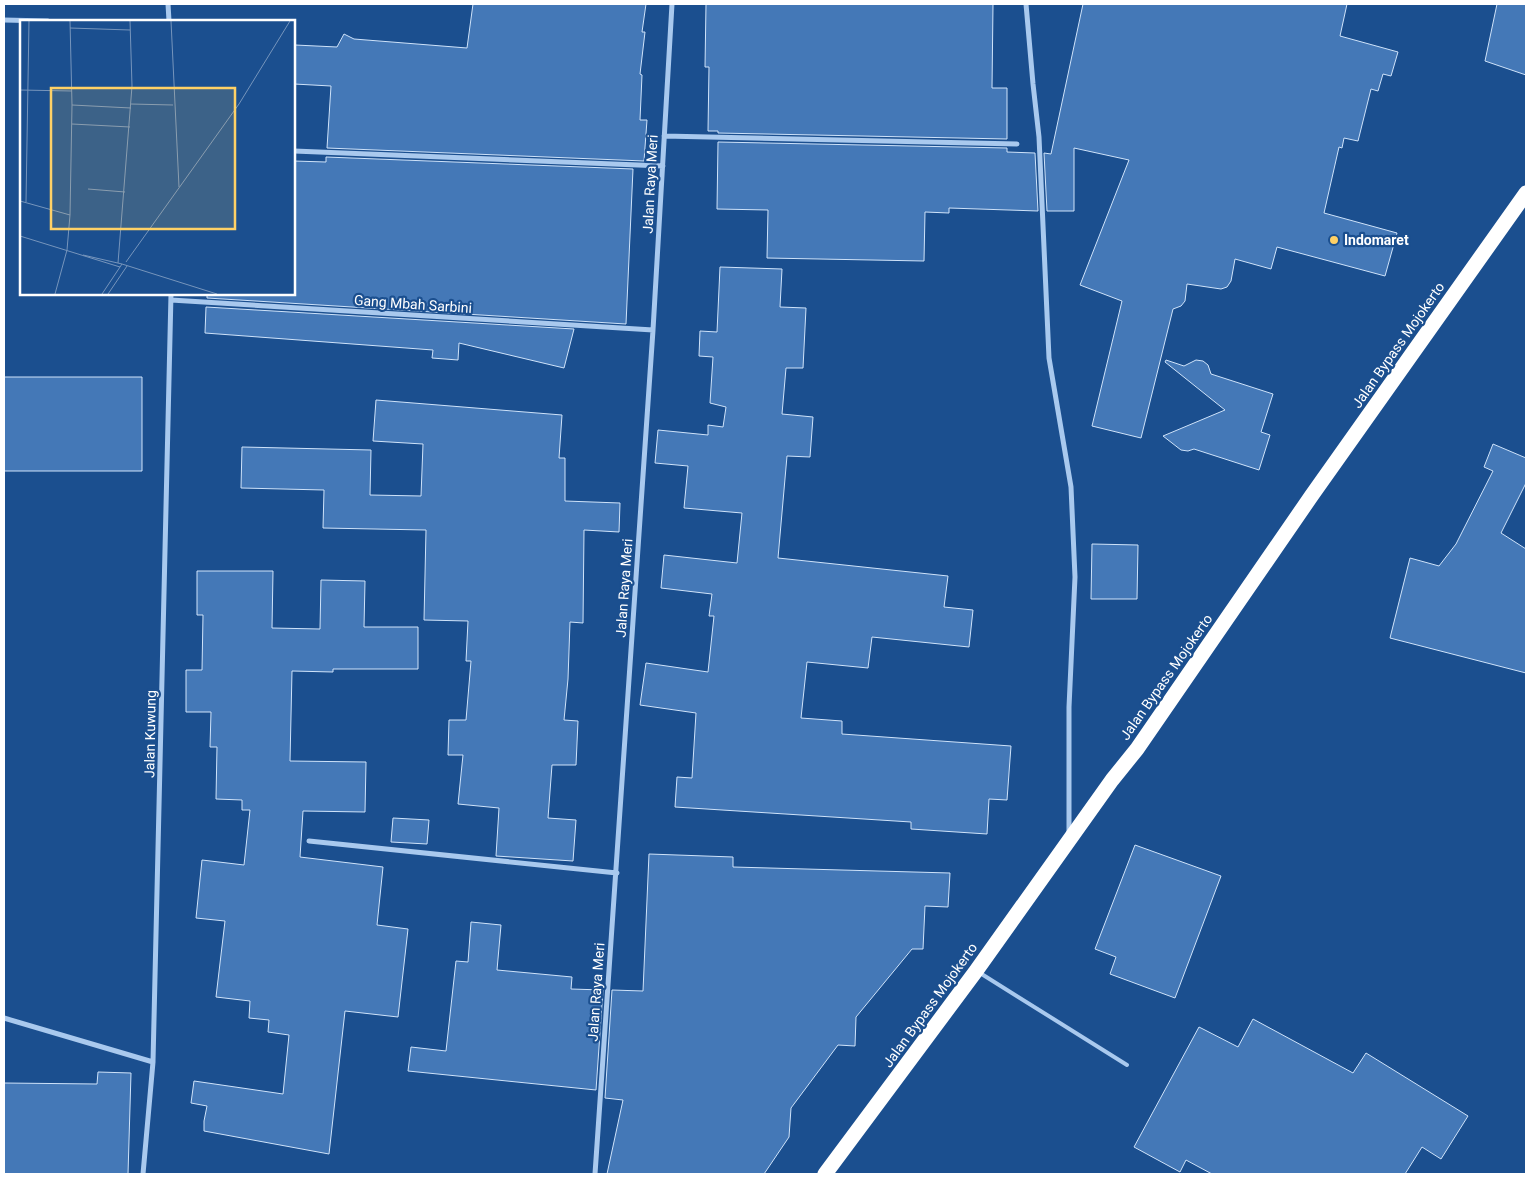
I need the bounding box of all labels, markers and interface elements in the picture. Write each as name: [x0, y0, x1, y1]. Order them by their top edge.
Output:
inset map: [20, 20, 295, 295]
street label: Jalan Raya Meri: [639, 134, 661, 234]
place label: Indomaret: [1344, 232, 1409, 248]
marker: Indomaret: [1328, 234, 1340, 246]
street label: Jalan Bypass Mojokerto: [1349, 279, 1448, 411]
street label: Gang Mbah Sarbini: [353, 292, 473, 316]
street label: Jalan Raya Meri: [613, 538, 635, 638]
street label: Jalan Bypass Mojokerto: [1117, 611, 1216, 743]
street label: Jalan Kuwung: [141, 690, 159, 778]
street label: Jalan Bypass Mojokerto: [880, 940, 980, 1070]
street label: Jalan Raya Meri: [585, 942, 607, 1042]

